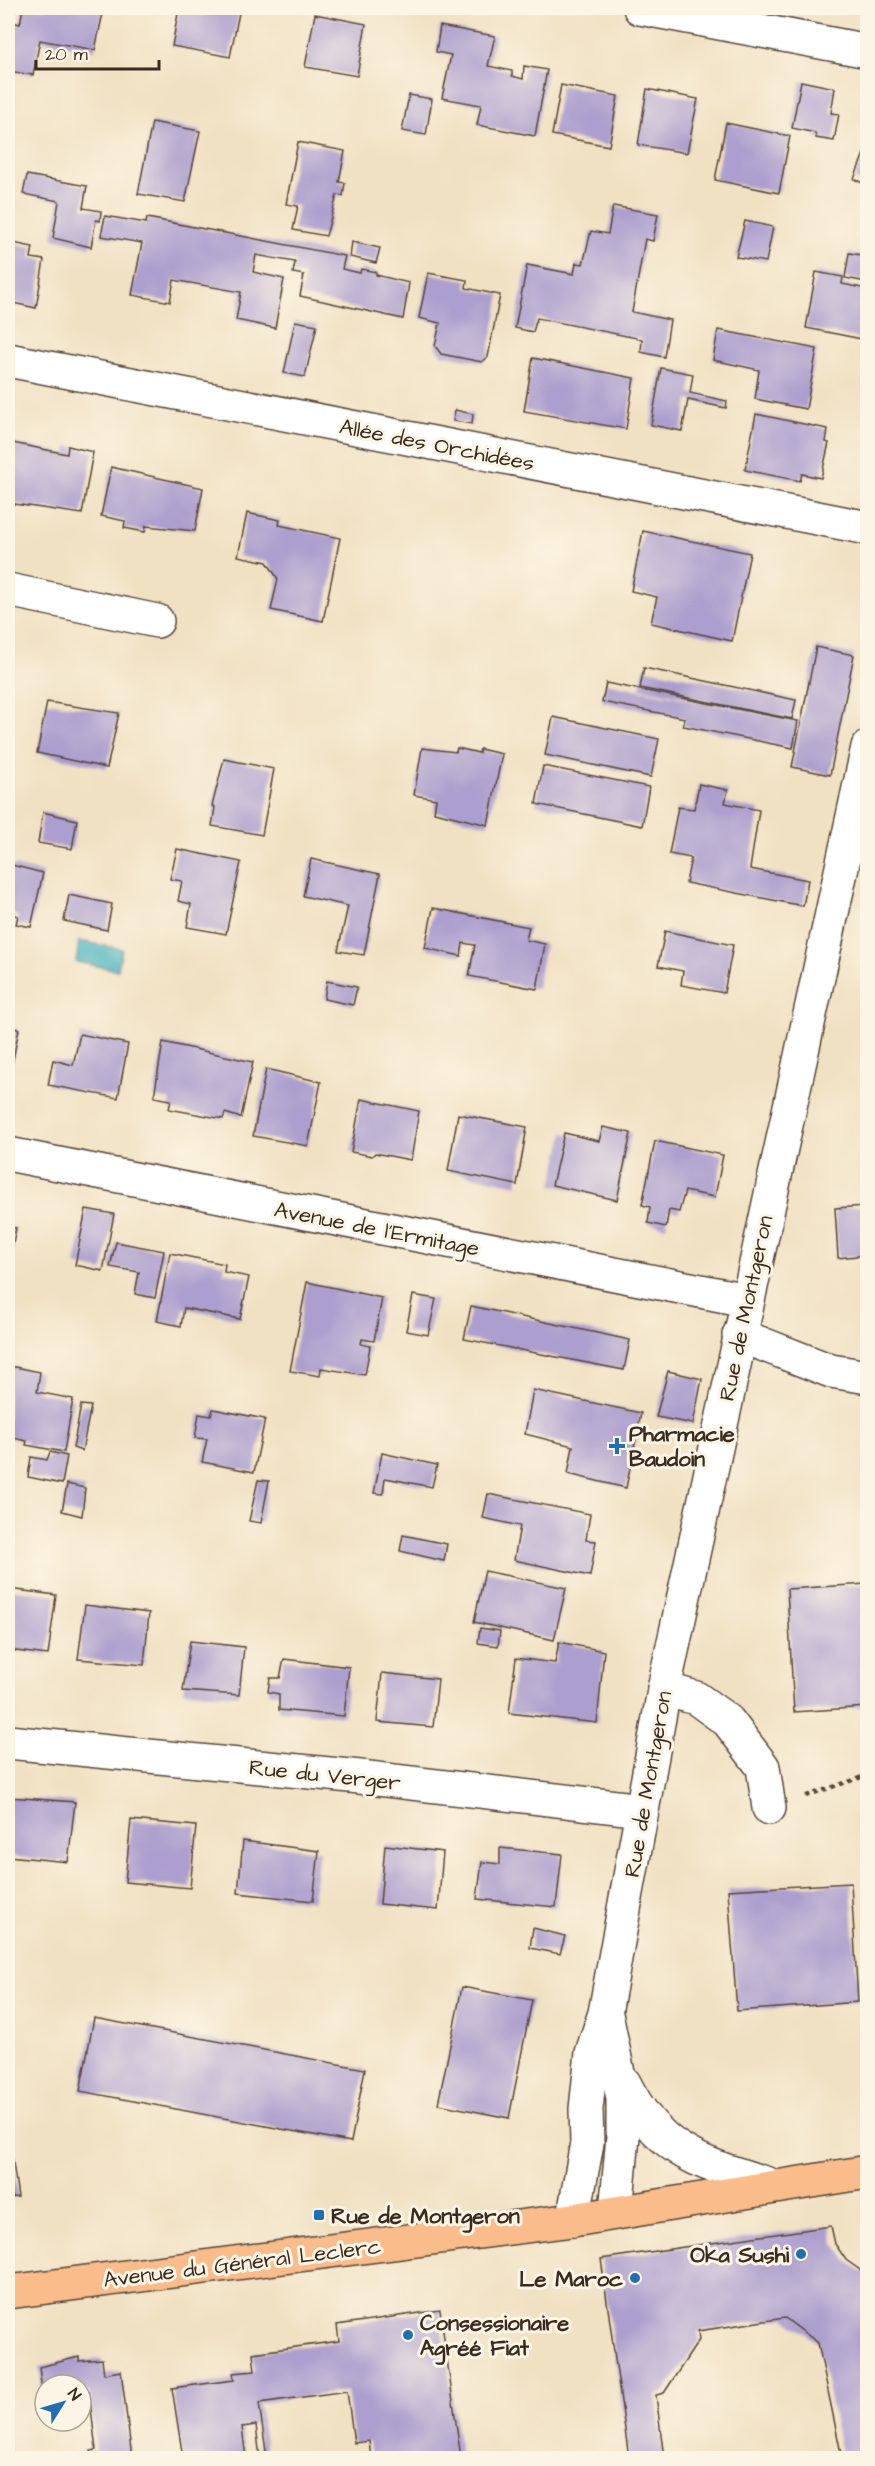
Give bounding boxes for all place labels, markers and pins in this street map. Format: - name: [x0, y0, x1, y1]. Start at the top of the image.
- place label: Pharmacie Baudoin: [629, 1419, 735, 1475]
- marker: Pharmacie Baudoin: [610, 1439, 624, 1453]
- place label: Rue de Montgeron: [331, 2201, 520, 2233]
- marker: Rue de Montgeron: [312, 2208, 326, 2222]
- place label: Oka Sushi: [690, 2240, 790, 2271]
- marker: Oka Sushi: [794, 2247, 808, 2261]
- place label: Le Maroc: [519, 2264, 623, 2295]
- marker: Le Maroc: [628, 2271, 642, 2285]
- place label: Consessionaire Agréé Fiat: [420, 2308, 569, 2365]
- marker: Consessionaire Agréé Fiat: [401, 2328, 415, 2342]

